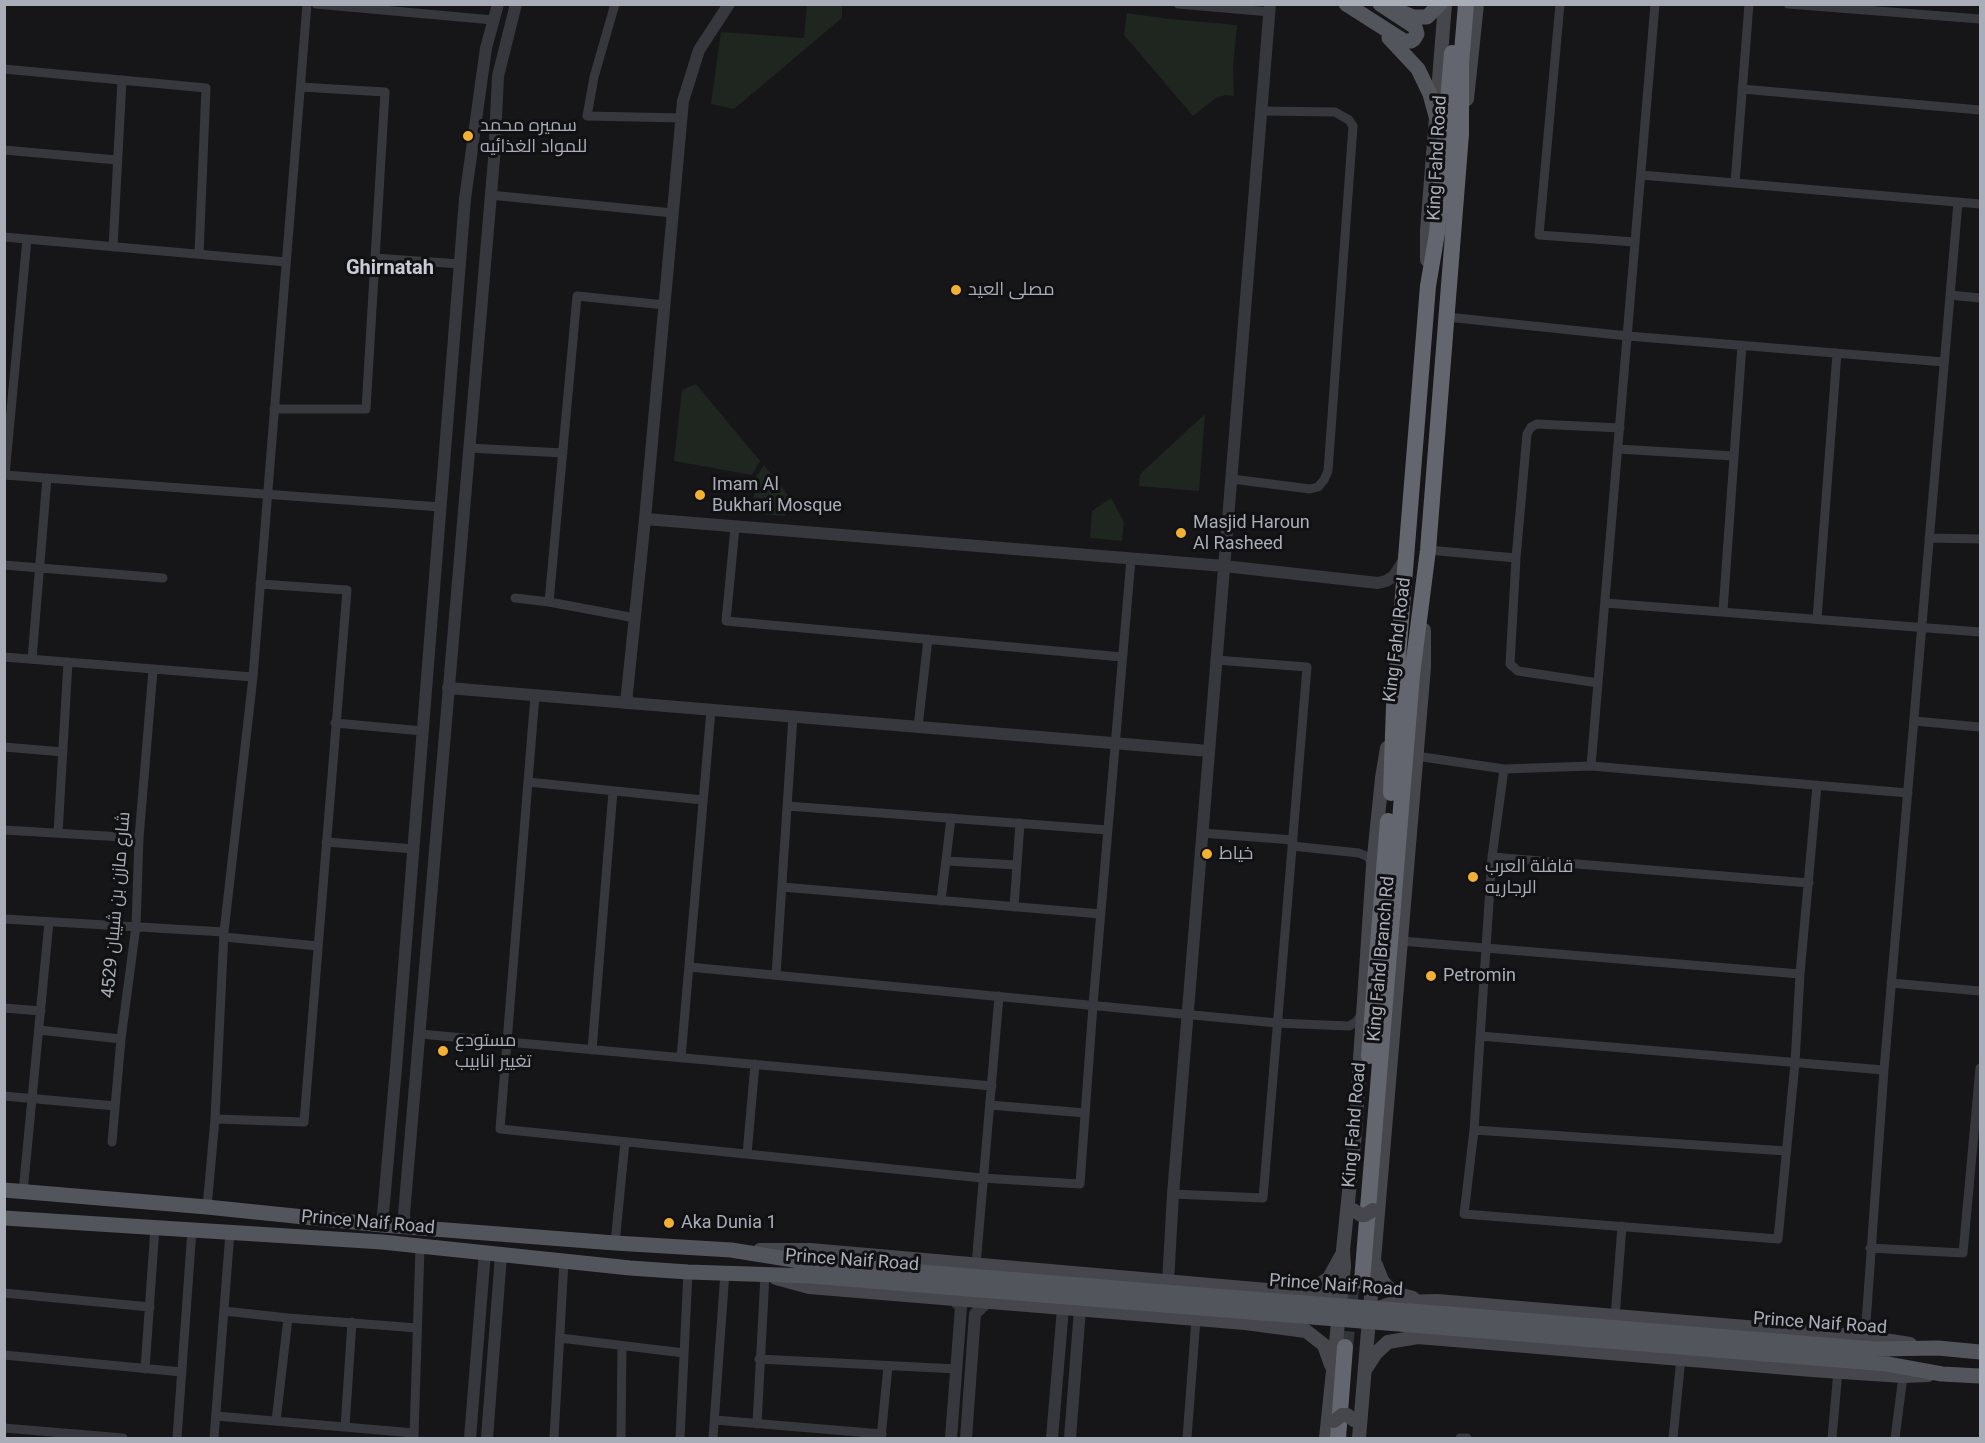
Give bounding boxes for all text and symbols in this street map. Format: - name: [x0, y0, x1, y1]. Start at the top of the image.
- street label: King Fahd Road: [1424, 95, 1452, 221]
- place label: سميره محمد للمواد الغذائيه: [480, 115, 587, 158]
- marker: سميره محمد للمواد الغذائيه: [461, 129, 475, 143]
- district label: Ghirnatah: [346, 257, 434, 281]
- place label: مصلى العيد: [968, 279, 1054, 301]
- marker: مصلى العيد: [949, 283, 963, 297]
- place label: Imam Al Bukhari Mosque: [712, 474, 842, 516]
- marker: Imam Al Bukhari Mosque: [693, 488, 707, 502]
- place label: Masjid Haroun Al Rasheed: [1193, 512, 1310, 554]
- marker: Masjid Haroun Al Rasheed: [1174, 526, 1188, 540]
- street label: King Fahd Road: [1380, 576, 1416, 704]
- street label: شارع مازن بن شيبان 4529: [98, 811, 136, 999]
- place label: خياط: [1219, 843, 1253, 865]
- marker: خياط: [1200, 847, 1214, 861]
- place label: قافلة العرب الرجاريه: [1485, 856, 1573, 898]
- marker: قافلة العرب الرجاريه: [1466, 870, 1480, 884]
- street label: King Fahd Branch Rd: [1364, 875, 1400, 1043]
- place label: Petromin: [1443, 965, 1516, 987]
- marker: Petromin: [1424, 969, 1438, 983]
- place label: مستودع تغيير انابيب: [455, 1030, 531, 1072]
- marker: مستودع تغيير انابيب: [436, 1044, 450, 1058]
- street label: King Fahd Road: [1339, 1062, 1371, 1188]
- street label: Prince Naif Road: [300, 1206, 436, 1240]
- place label: Aka Dunia 1: [681, 1212, 777, 1234]
- marker: Aka Dunia 1: [662, 1216, 676, 1230]
- street label: Prince Naif Road: [784, 1246, 920, 1276]
- street label: Prince Naif Road: [1268, 1271, 1404, 1301]
- street label: Prince Naif Road: [1752, 1309, 1888, 1339]

